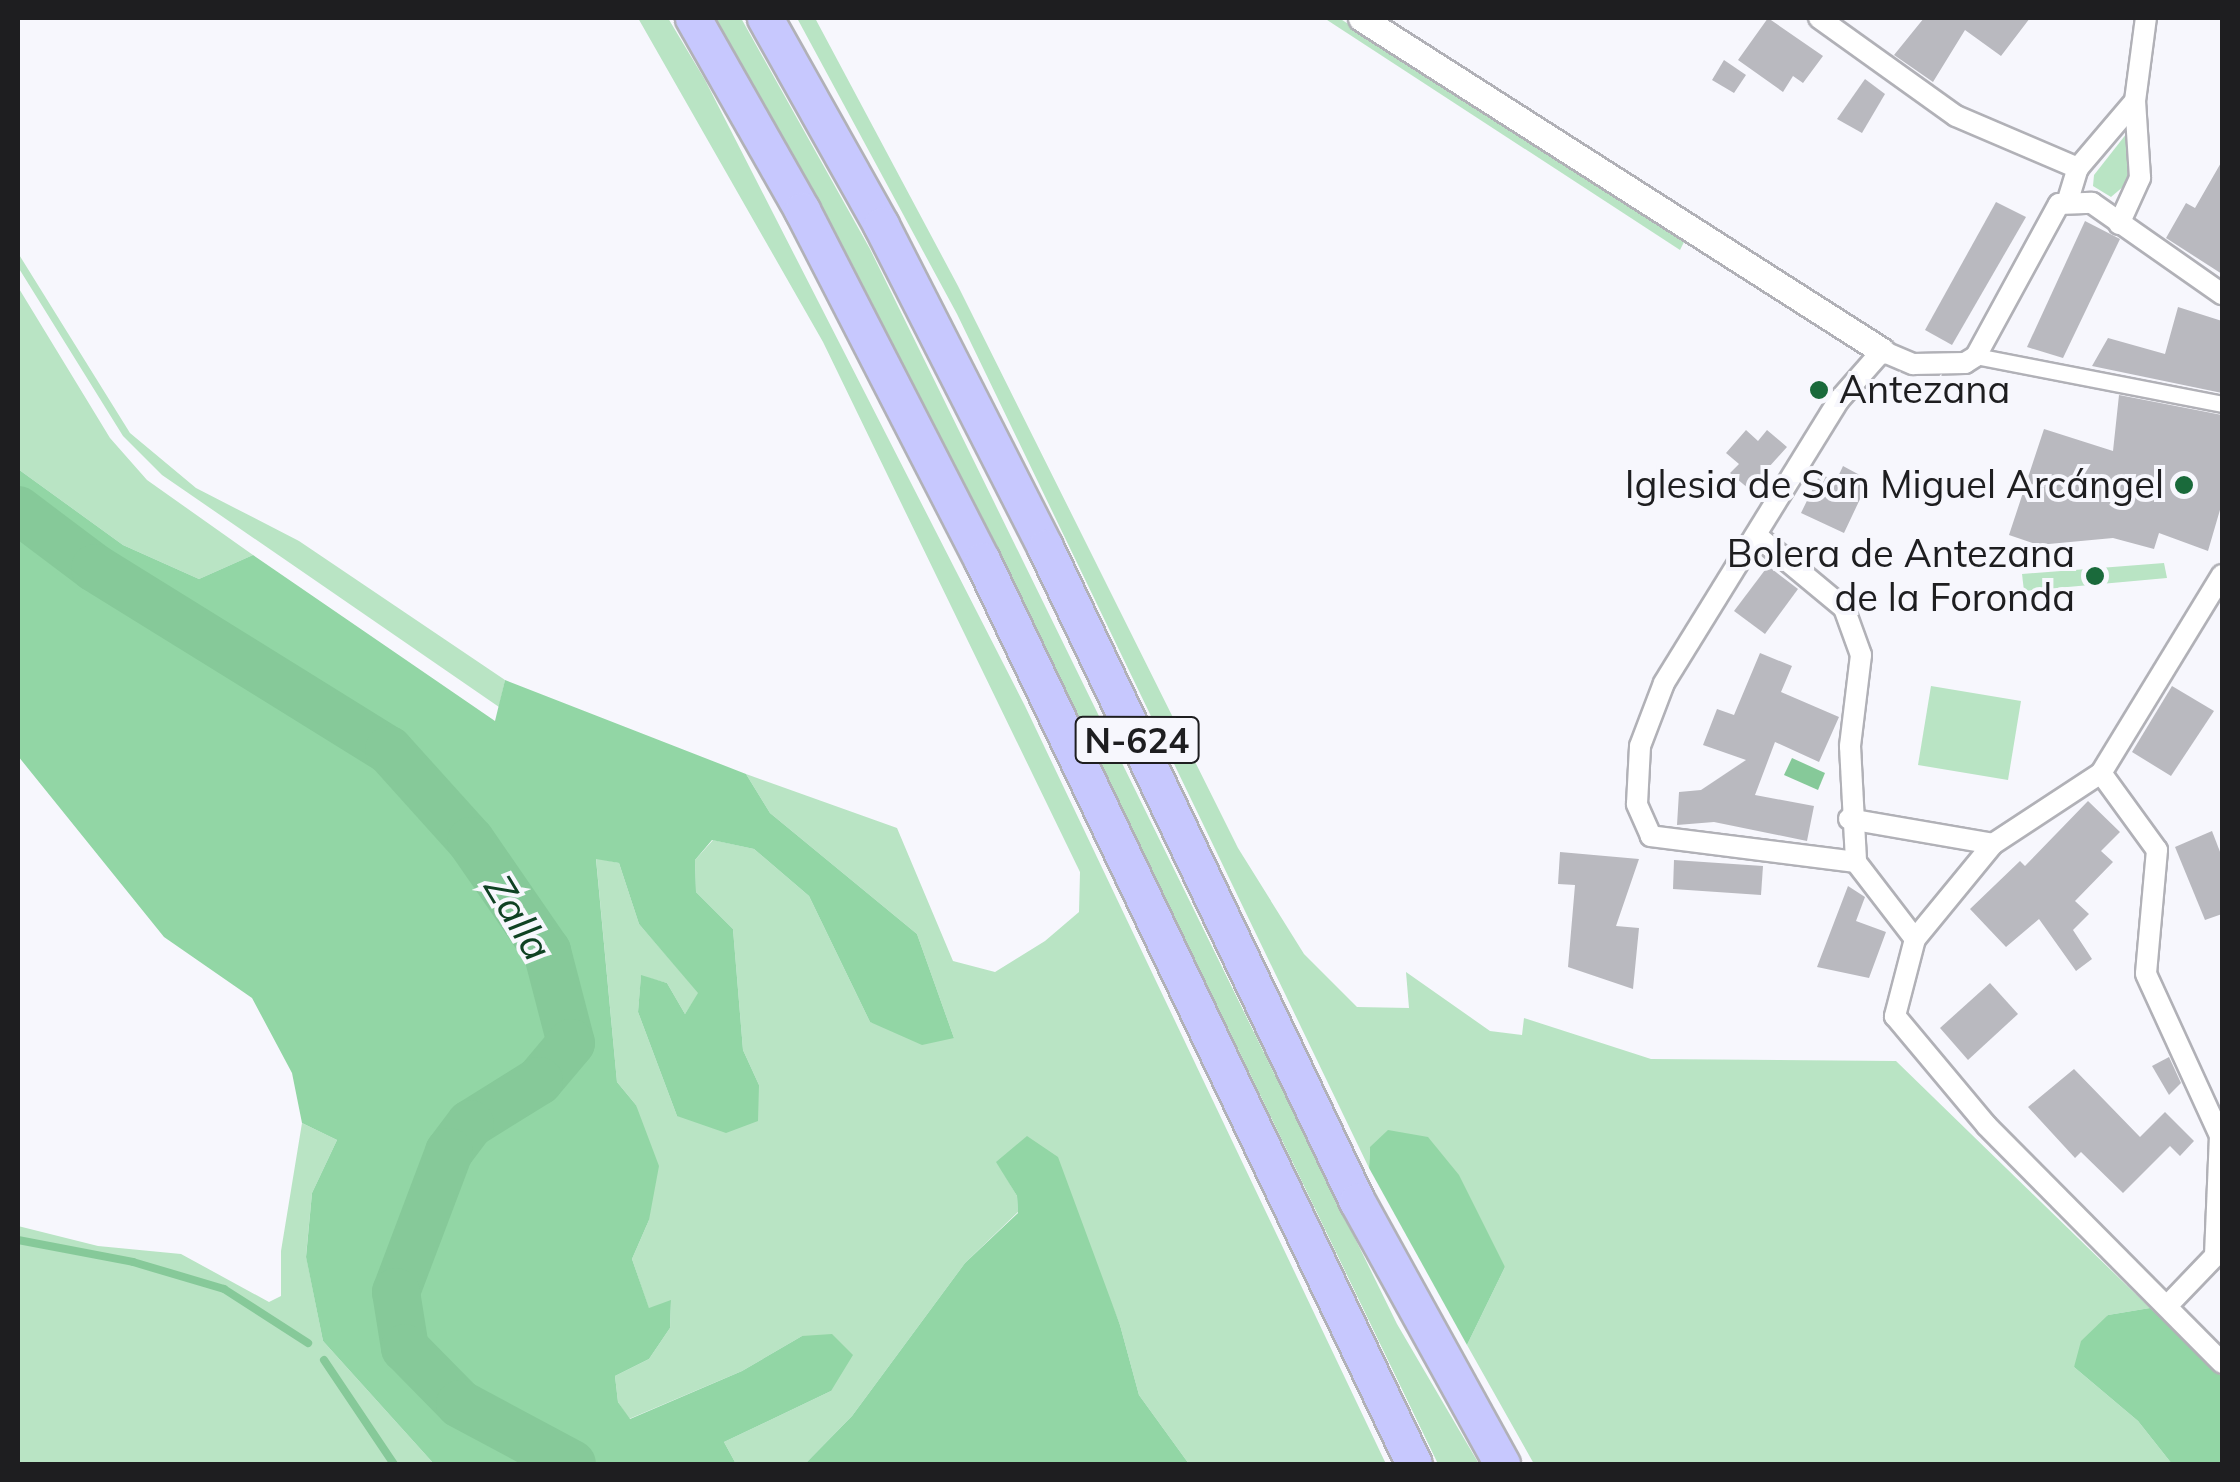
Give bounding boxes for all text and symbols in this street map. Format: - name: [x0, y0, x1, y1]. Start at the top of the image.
- place label: Antezana: [1839, 367, 2010, 413]
- marker: Antezana: [1808, 379, 1830, 401]
- place label: Iglesia de San Miguel Arcángel: [1625, 462, 2164, 508]
- marker: Iglesia de San Miguel Arcángel: [2173, 474, 2195, 496]
- place label: Bolera de Antezana de la Foronda: [1727, 531, 2075, 620]
- marker: Bolera de Antezana de la Foronda: [2084, 565, 2106, 587]
- road number: N-624: [1074, 710, 1200, 770]
- water label: Zalla: [475, 866, 563, 968]

